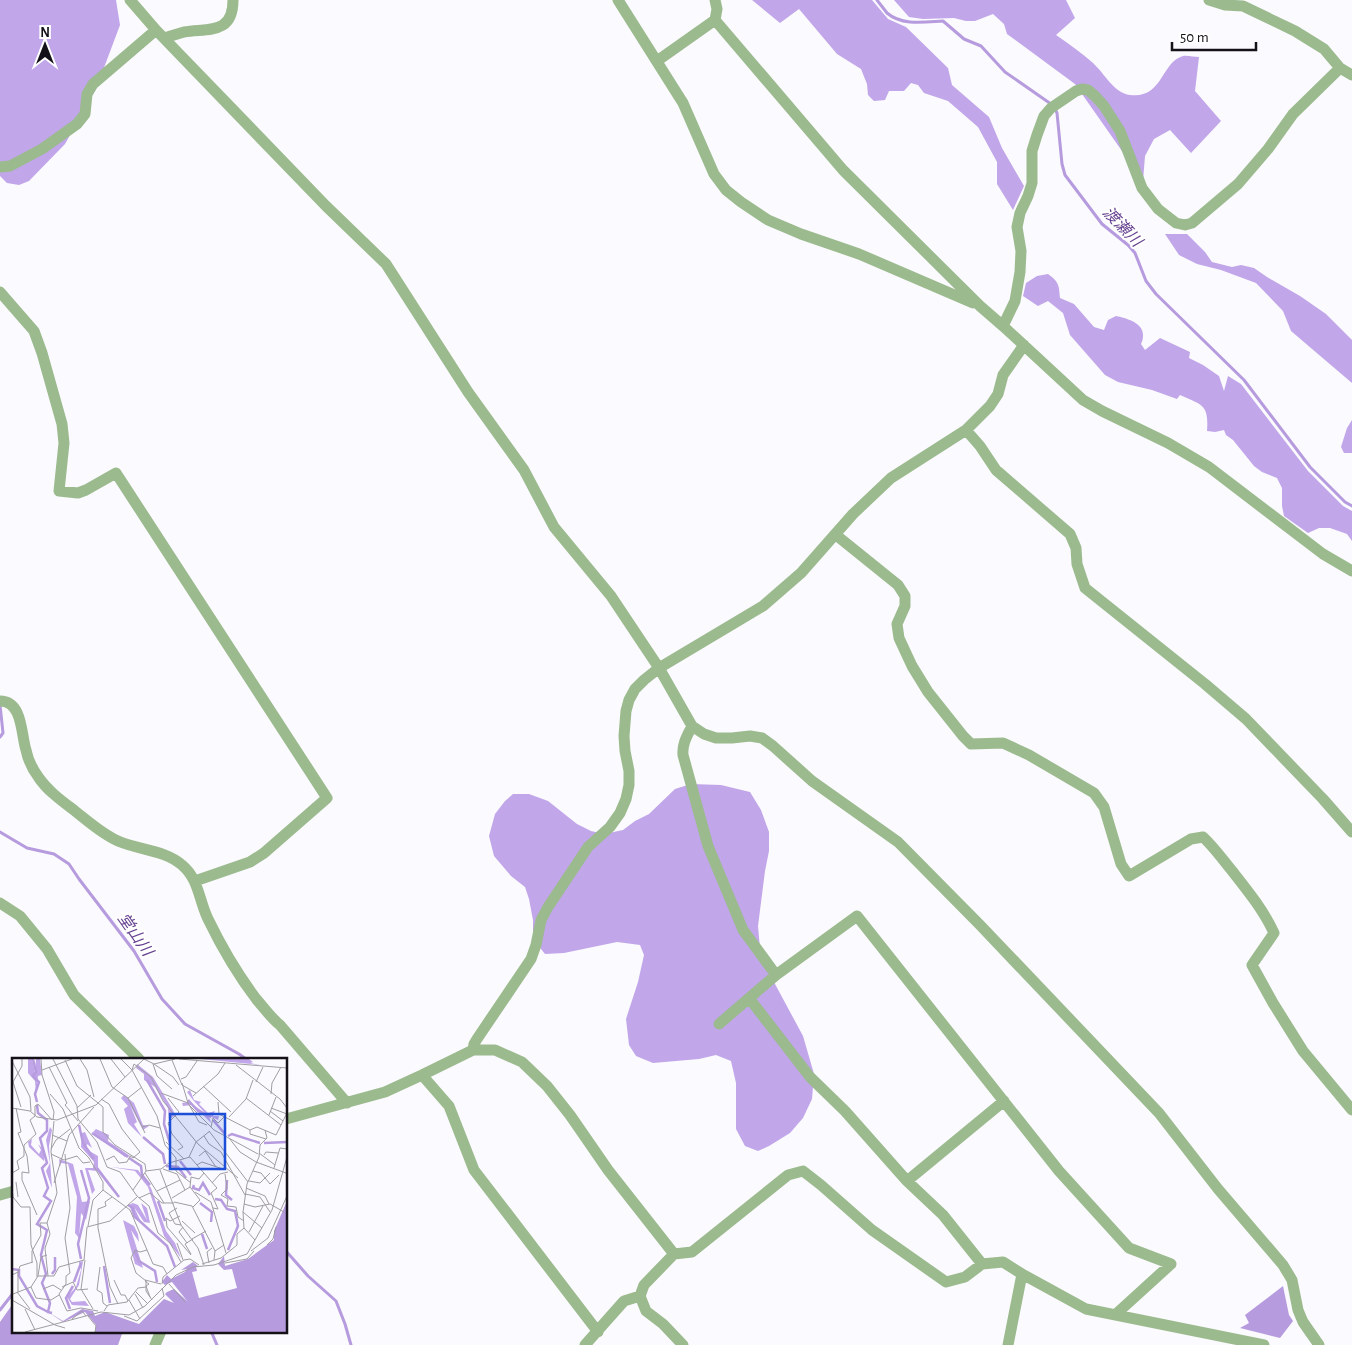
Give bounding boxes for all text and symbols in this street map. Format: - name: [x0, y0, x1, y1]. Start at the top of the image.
- north arrow: [20, 20, 70, 70]
- scale bar: [1172, 20, 1256, 52]
- text: N: [40, 26, 50, 40]
- text: 50 m: [1180, 30, 1209, 45]
- water label: 渡瀬川: [1100, 203, 1147, 251]
- water label: 堂山川: [115, 910, 157, 960]
- inset map: [12, 1058, 288, 1332]

